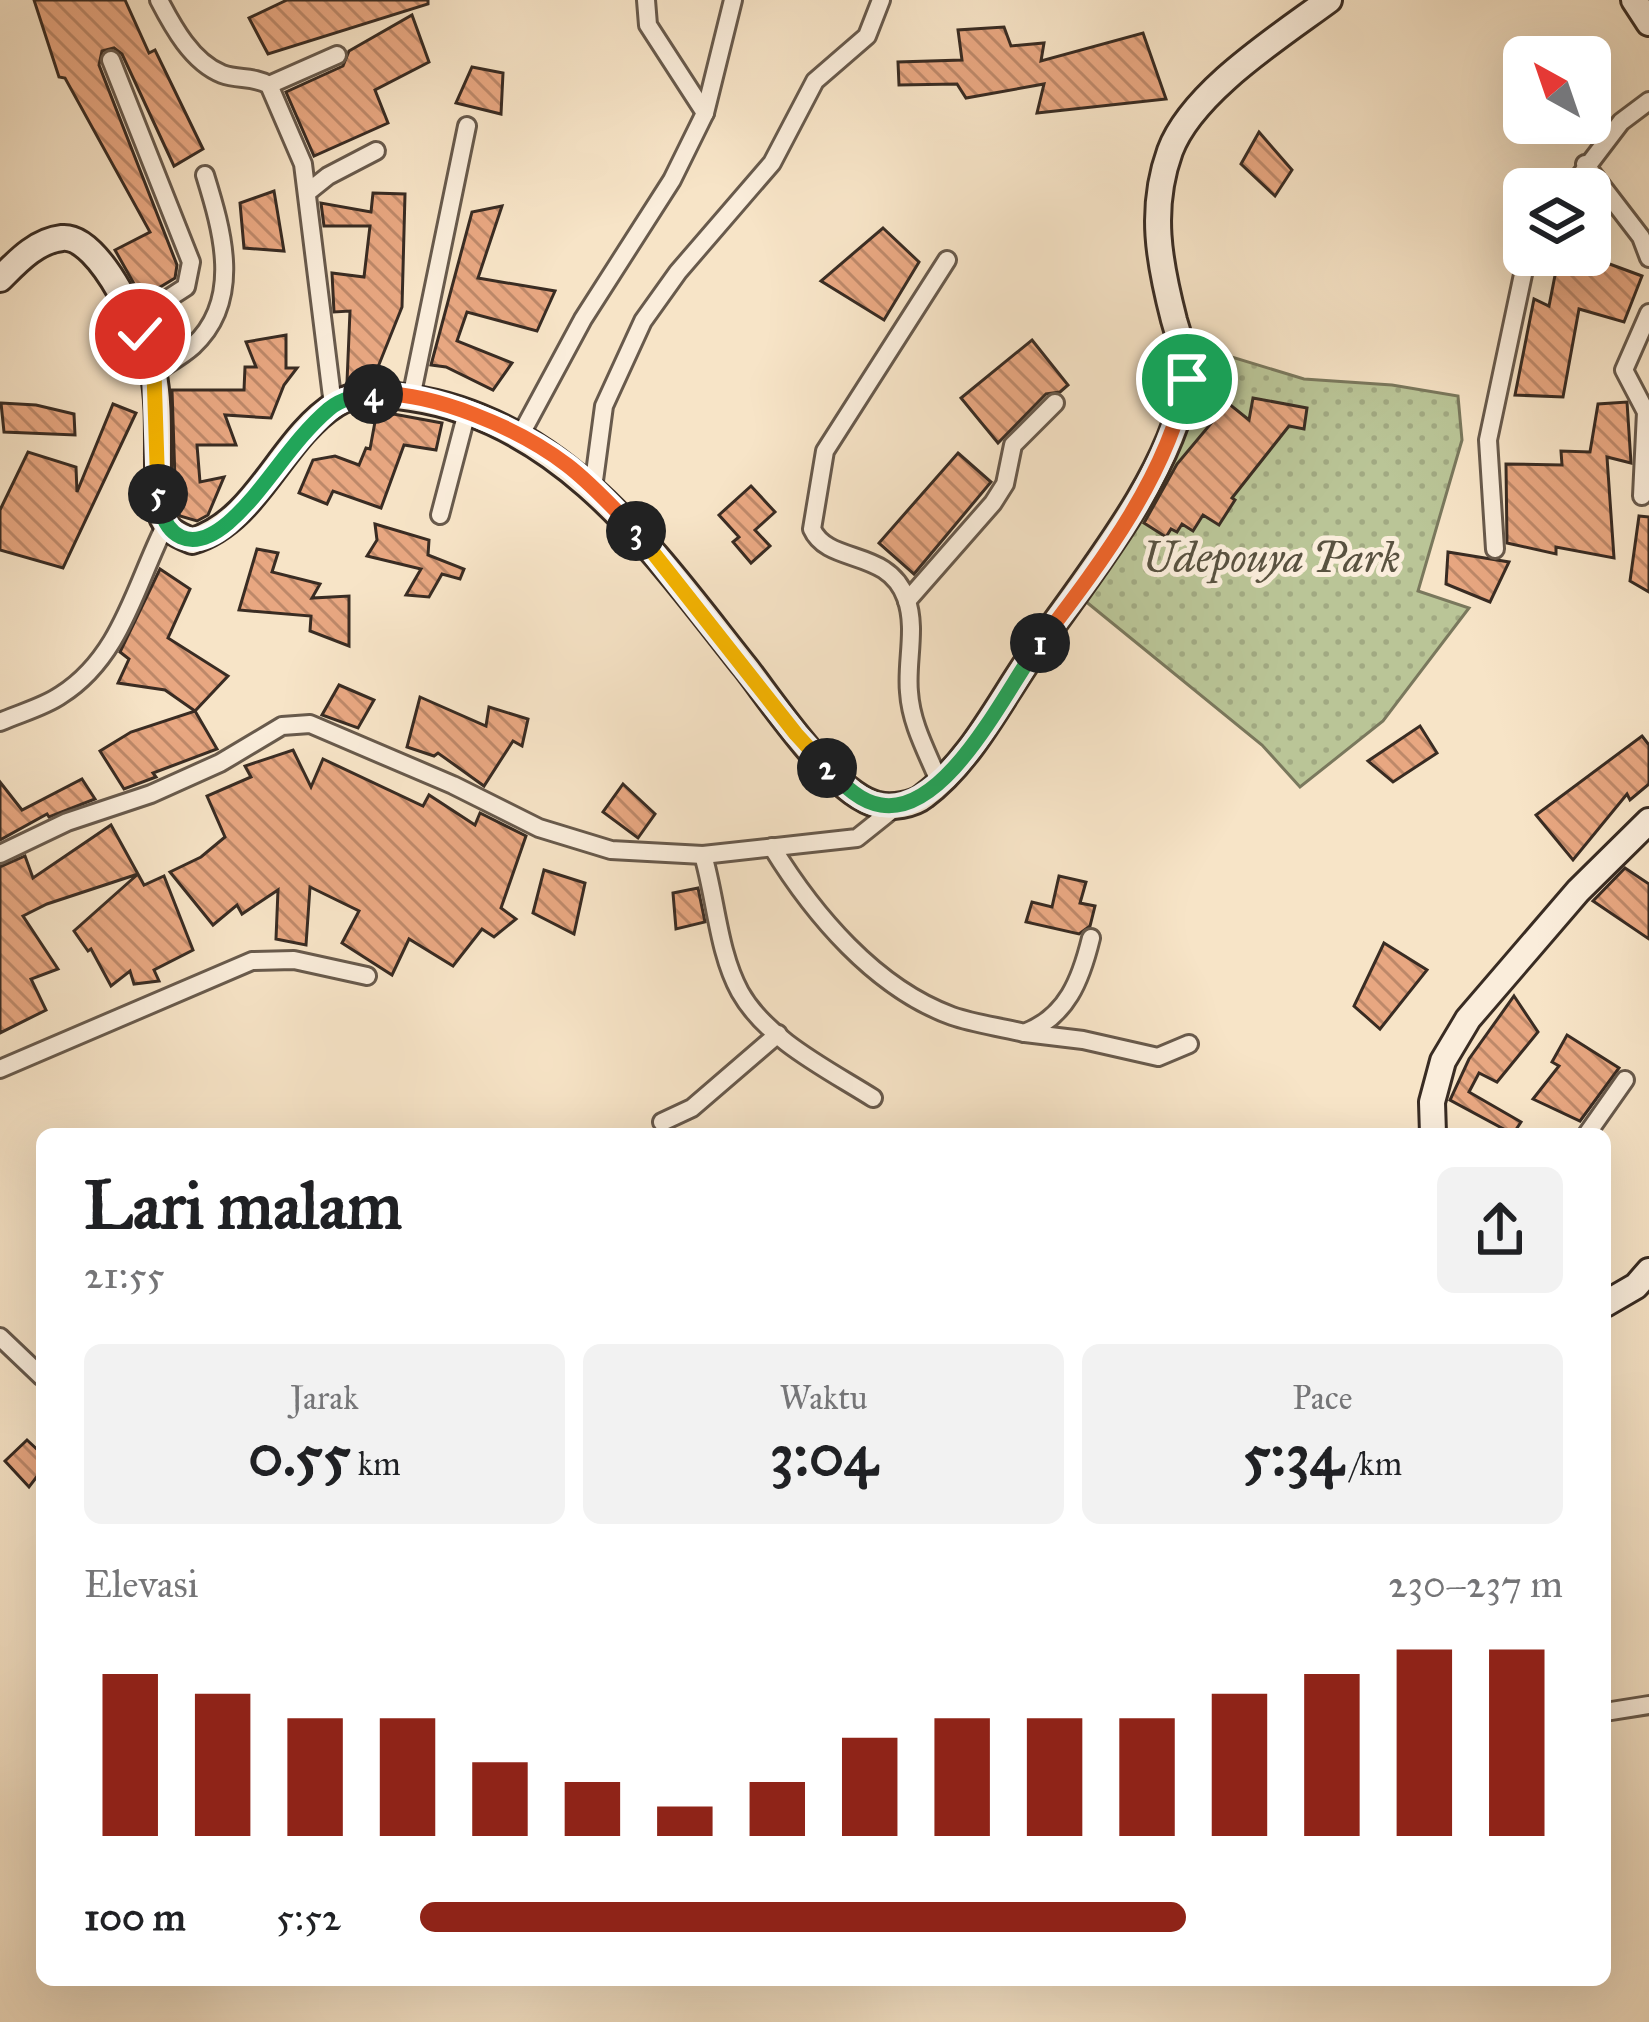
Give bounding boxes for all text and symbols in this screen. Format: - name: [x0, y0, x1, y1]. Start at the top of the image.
- north arrow: [1503, 36, 1611, 144]
- map controls: [1503, 36, 1611, 276]
- button: layers: [1503, 168, 1611, 276]
- pin: [89, 283, 191, 385]
- icon: check: [107, 301, 173, 367]
- pin: [1136, 328, 1238, 430]
- icon: arrive: [1154, 346, 1220, 412]
- pin: 4: [343, 364, 403, 424]
- text: 4: [364, 374, 382, 414]
- pin: 5: [128, 464, 188, 524]
- text: 5: [150, 474, 166, 514]
- pin: 3: [606, 501, 666, 561]
- text: 3: [629, 511, 643, 551]
- park label: Udepouya Park: [1142, 532, 1400, 584]
- pin: 1: [1010, 613, 1070, 673]
- text: 1: [1033, 623, 1047, 663]
- pin: 2: [797, 738, 857, 798]
- text: 2: [819, 748, 835, 788]
- text: Lari malam: [84, 1165, 402, 1246]
- button: share: [1437, 1167, 1563, 1293]
- text: 21:55: [84, 1251, 165, 1299]
- text: Jarak: [290, 1378, 359, 1418]
- text: Waktu: [779, 1378, 868, 1418]
- text: Pace: [1293, 1378, 1352, 1418]
- text: 0.55: [248, 1418, 351, 1491]
- text: 3:04: [770, 1418, 877, 1491]
- text: 5:34: [1243, 1418, 1343, 1491]
- text: km: [351, 1444, 401, 1484]
- text: /km: [1343, 1444, 1402, 1484]
- text: Elevasi: [84, 1560, 198, 1608]
- text: 230–237 m: [1388, 1560, 1563, 1608]
- text: 100 m: [84, 1893, 186, 1941]
- text: 5:52: [276, 1893, 341, 1941]

